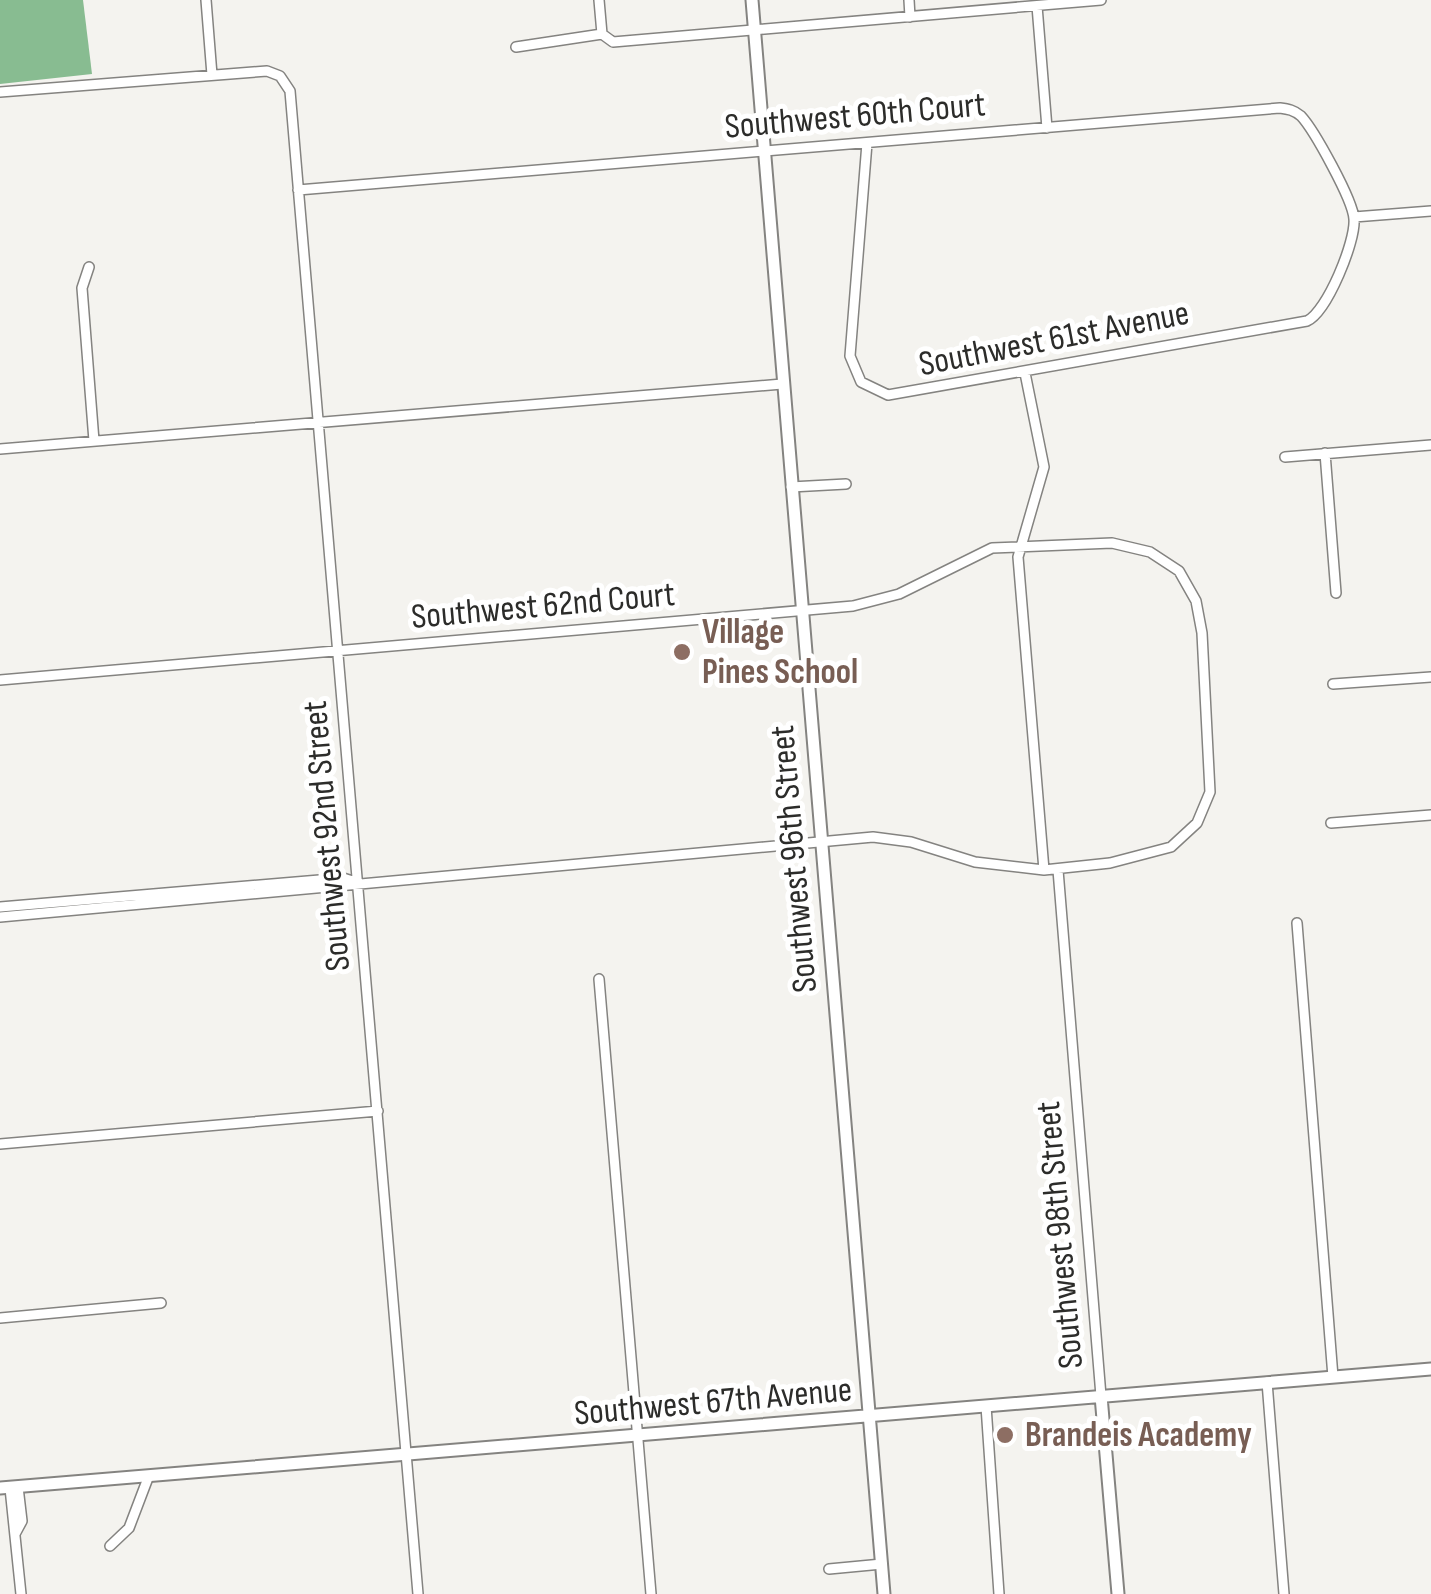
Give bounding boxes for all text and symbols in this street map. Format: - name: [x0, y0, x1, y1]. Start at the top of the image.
- street label: Southwest 60th Court: [723, 83, 987, 149]
- street label: Southwest 61st Avenue: [915, 292, 1193, 386]
- street label: Southwest 62nd Court: [409, 573, 677, 639]
- place label: Village Pines School: [702, 611, 858, 694]
- marker: Village Pines School: [671, 641, 693, 663]
- street label: Southwest 92nd Street: [294, 699, 360, 973]
- street label: Southwest 96th Street: [761, 724, 827, 994]
- street label: Southwest 98th Street: [1027, 1100, 1093, 1370]
- street label: Southwest 67th Avenue: [572, 1368, 854, 1436]
- place label: Brandeis Academy: [1025, 1414, 1252, 1457]
- marker: Brandeis Academy: [994, 1424, 1016, 1446]

